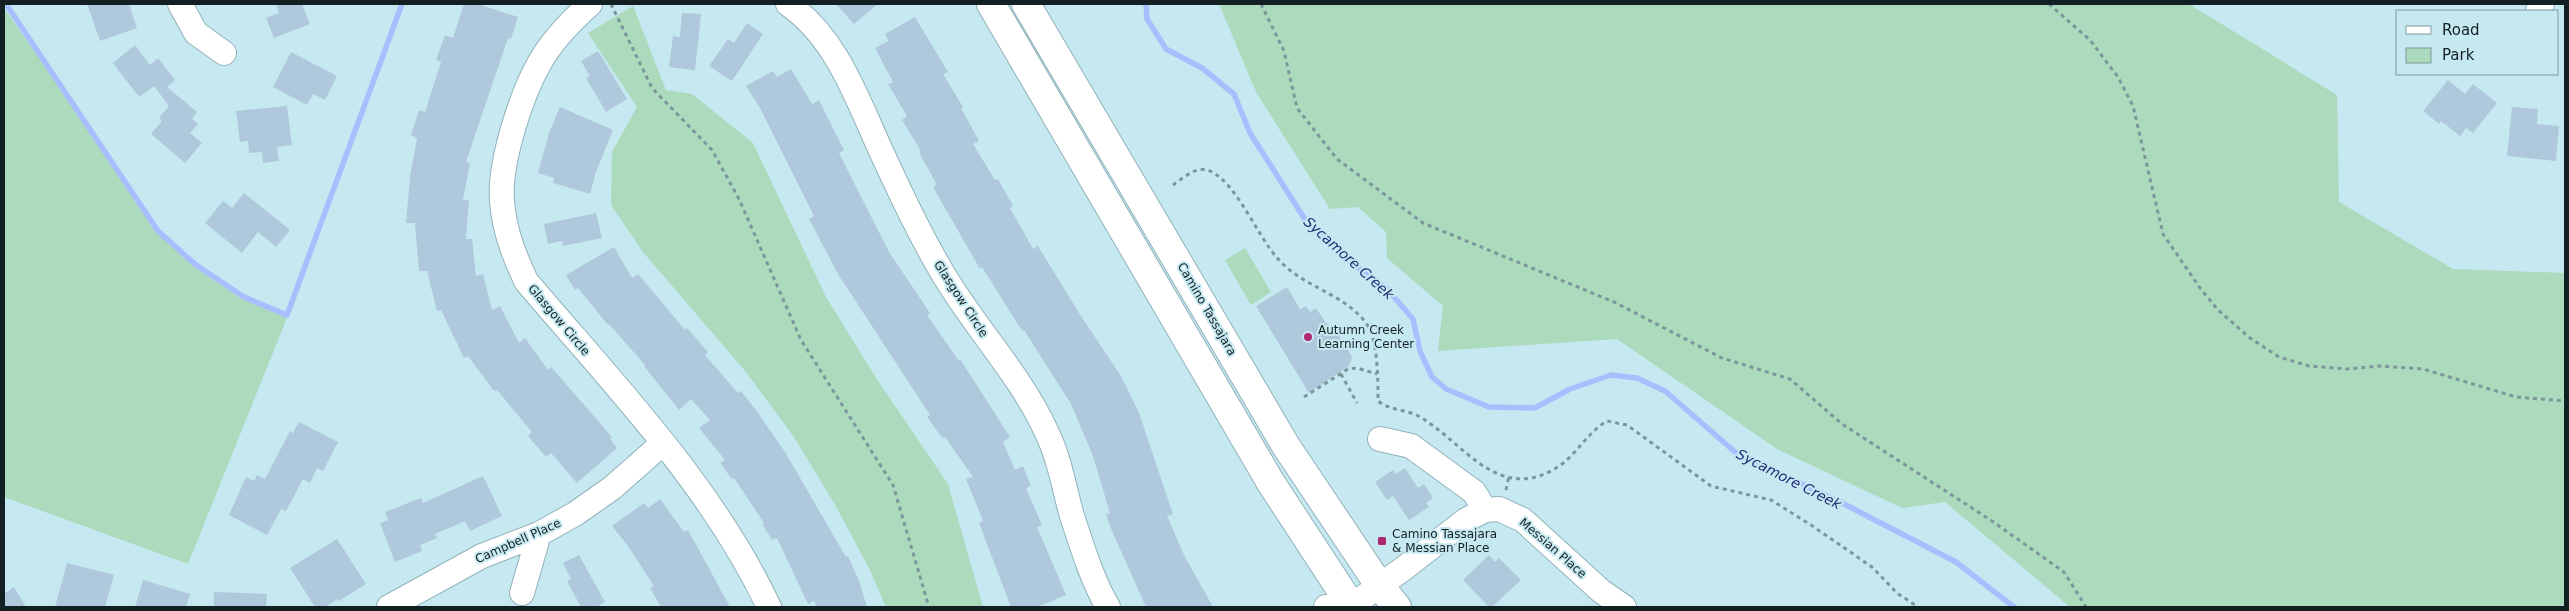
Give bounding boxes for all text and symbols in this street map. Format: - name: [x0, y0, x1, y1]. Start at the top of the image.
- legend: [2396, 10, 2559, 75]
- text: Road: [2442, 21, 2480, 39]
- text: Park: [2442, 46, 2475, 64]
- water label: Sycamore Creek: [1301, 213, 1398, 303]
- street label: Glasgow Circle: [931, 258, 991, 340]
- street label: Camino Tassajara: [1175, 260, 1239, 358]
- street label: Glasgow Circle: [525, 282, 593, 358]
- place label: Autumn Creek Learning Center: [1318, 323, 1414, 351]
- marker: Autumn Creek Learning Center: [1302, 331, 1314, 343]
- water label: Sycamore Creek: [1734, 446, 1845, 513]
- street label: Messian Place: [1517, 515, 1589, 581]
- street label: Campbell Place: [473, 516, 563, 566]
- place label: Camino Tassajara & Messian Place: [1392, 527, 1497, 555]
- marker: Camino Tassajara & Messian Place: [1376, 535, 1388, 547]

